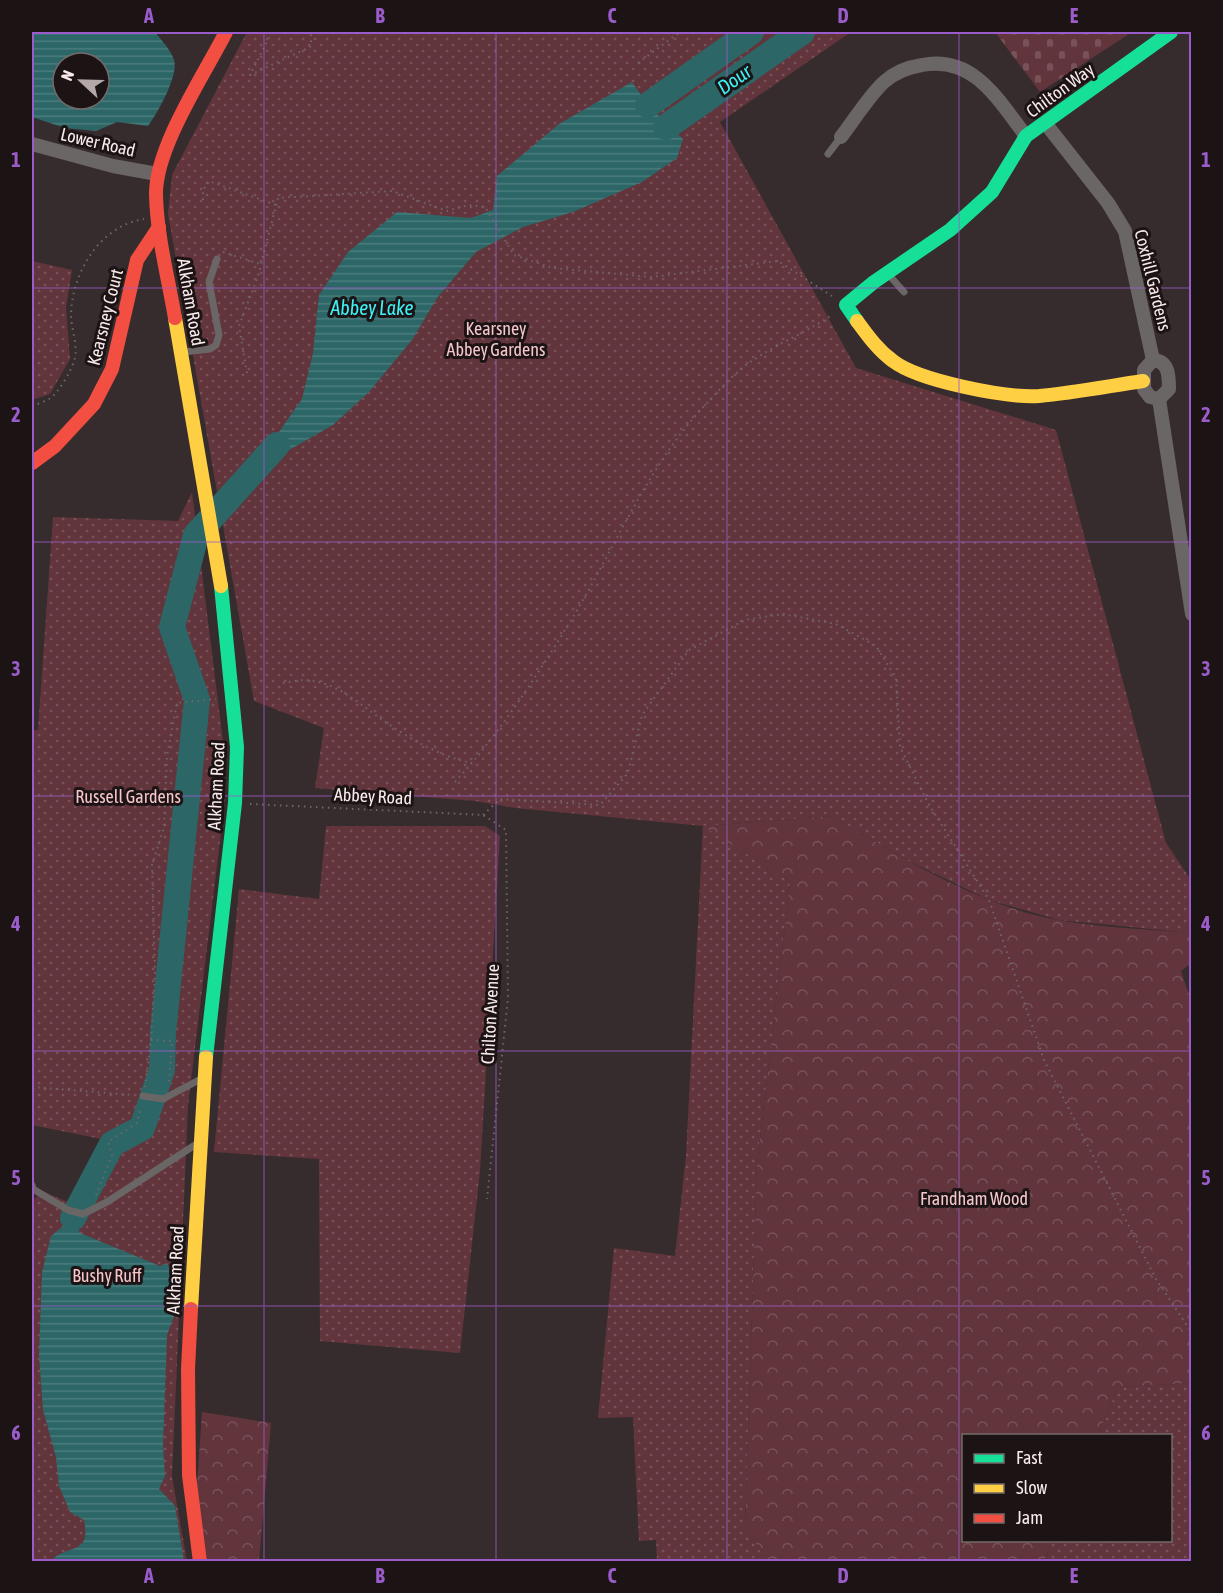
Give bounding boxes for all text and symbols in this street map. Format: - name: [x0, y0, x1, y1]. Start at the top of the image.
- text: A: [143, 4, 154, 27]
- text: B: [375, 4, 385, 27]
- text: C: [608, 4, 617, 27]
- text: D: [837, 4, 849, 27]
- text: E: [1070, 4, 1079, 27]
- north arrow: [51, 51, 111, 111]
- street label: Chilton Way: [1022, 58, 1098, 122]
- water label: Dour: [713, 59, 756, 99]
- text: N: [57, 68, 77, 83]
- street label: Lower Road: [59, 123, 137, 161]
- text: 1: [11, 148, 21, 171]
- text: 1: [1201, 148, 1211, 171]
- street label: Coxhill Gardens: [1130, 227, 1176, 333]
- street label: Alkham Road: [173, 257, 209, 347]
- street label: Kearsney Court: [83, 267, 127, 367]
- water label: Abbey Lake: [329, 296, 414, 319]
- park label: Kearsney Abbey Gardens: [447, 318, 545, 360]
- text: 2: [11, 403, 21, 426]
- text: 2: [1201, 403, 1211, 426]
- text: 3: [11, 657, 21, 680]
- text: 3: [1201, 657, 1211, 680]
- street label: Alkham Road: [203, 741, 229, 831]
- street label: Abbey Road: [333, 783, 413, 809]
- park label: Russell Gardens: [75, 786, 181, 807]
- text: 4: [10, 912, 21, 935]
- text: 4: [1200, 912, 1211, 935]
- street label: Chilton Avenue: [477, 963, 503, 1065]
- text: 5: [11, 1166, 21, 1189]
- text: 5: [1201, 1166, 1211, 1189]
- park label: Frandham Wood: [920, 1188, 1028, 1209]
- street label: Alkham Road: [162, 1225, 188, 1315]
- park label: Bushy Ruff: [72, 1265, 142, 1286]
- text: 6: [11, 1421, 21, 1444]
- text: 6: [1201, 1421, 1211, 1444]
- legend: [962, 1434, 1172, 1542]
- text: Fast: [1016, 1447, 1043, 1468]
- text: Slow: [1016, 1477, 1047, 1498]
- text: Jam: [1016, 1507, 1043, 1528]
- text: A: [143, 1564, 154, 1587]
- text: B: [375, 1564, 385, 1587]
- text: C: [608, 1564, 617, 1587]
- text: D: [837, 1564, 849, 1587]
- text: E: [1070, 1564, 1079, 1587]

